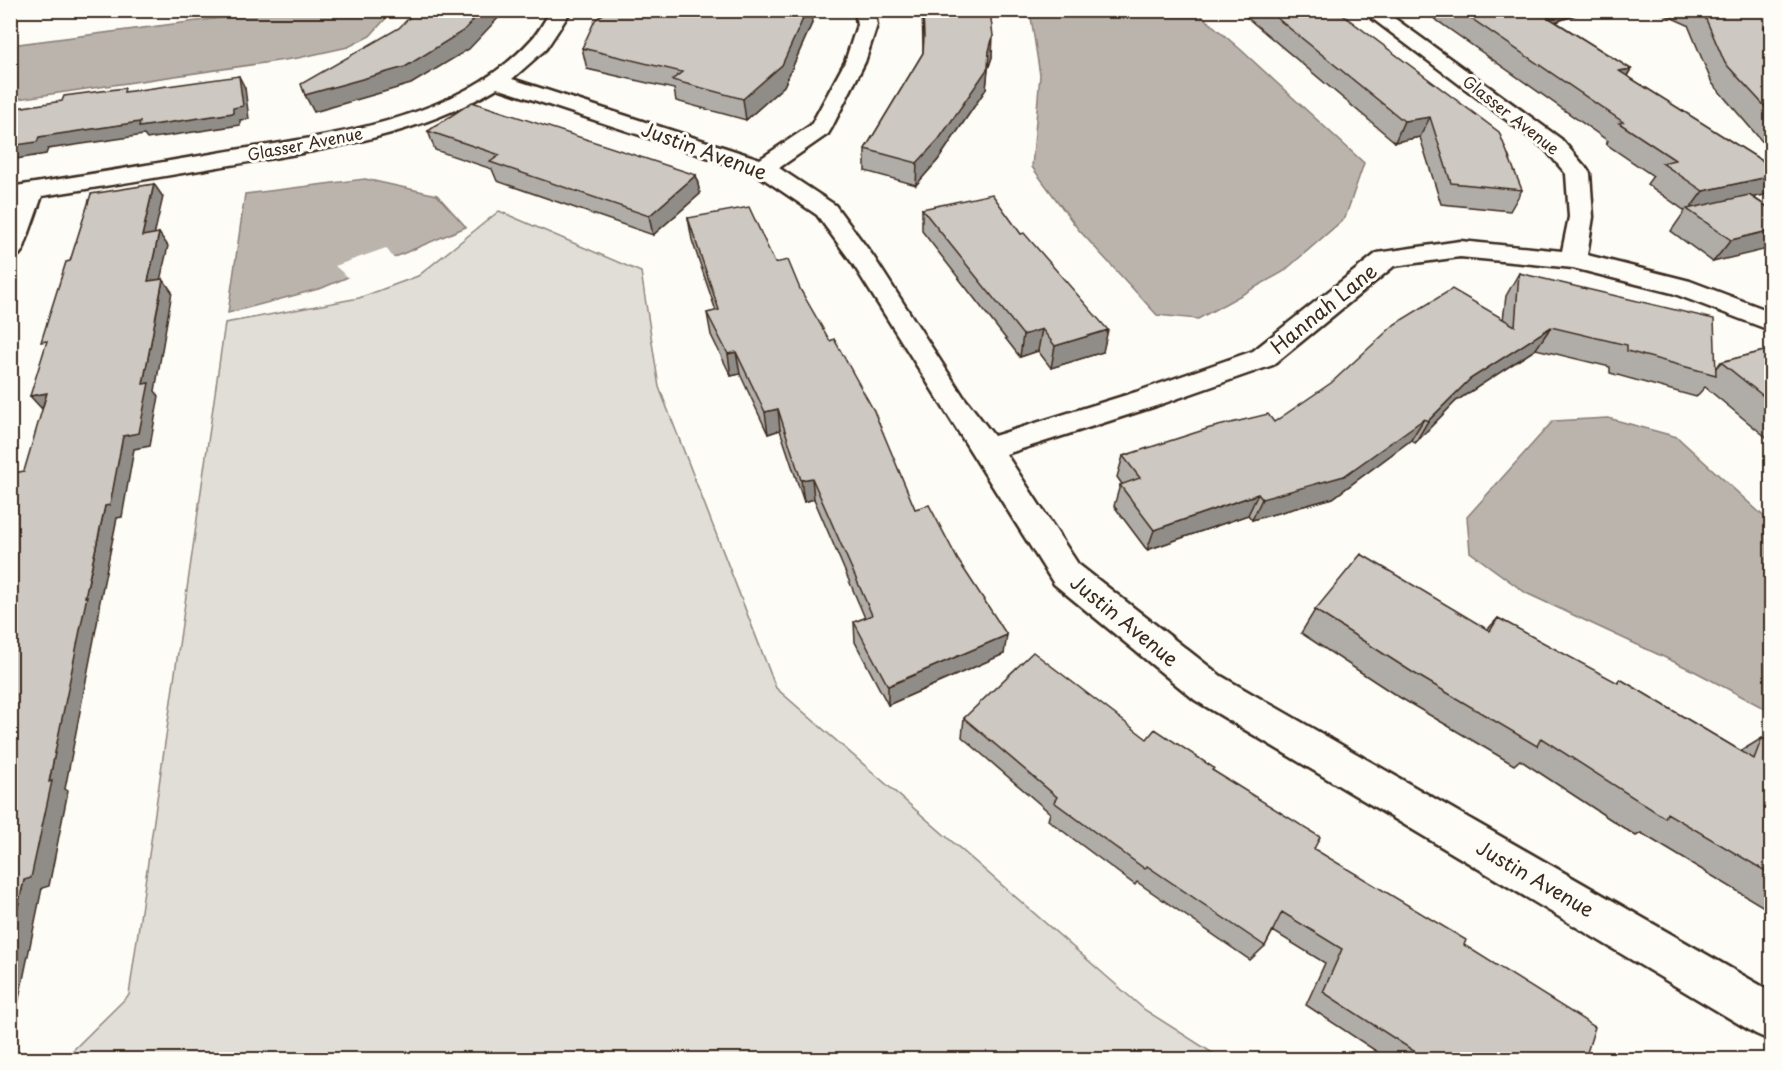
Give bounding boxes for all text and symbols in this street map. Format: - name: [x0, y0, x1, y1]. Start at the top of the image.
- street label: Glasser Avenue: [1458, 69, 1565, 160]
- street label: Justin Avenue: [637, 113, 771, 187]
- street label: Glasser Avenue: [245, 120, 365, 166]
- street label: Hannah Lane: [1264, 256, 1383, 361]
- street label: Justin Avenue: [1064, 567, 1185, 673]
- street label: Justin Avenue: [1471, 832, 1600, 924]

